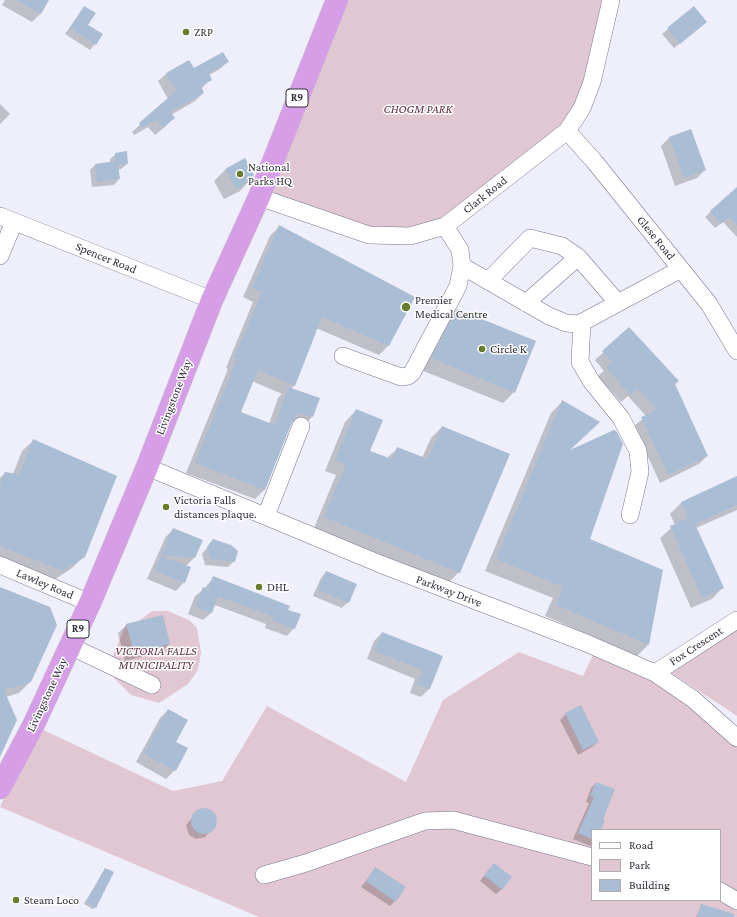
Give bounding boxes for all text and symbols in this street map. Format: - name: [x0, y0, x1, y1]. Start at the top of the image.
- place label: ZRP: [194, 25, 213, 39]
- marker: ZRP: [181, 27, 191, 37]
- road number: R9: [286, 89, 308, 107]
- park label: CHOGM PARK: [384, 102, 452, 116]
- place label: National Parks HQ: [248, 160, 292, 188]
- marker: National Parks HQ: [235, 169, 245, 179]
- street label: Clark Road: [460, 173, 510, 217]
- street label: Glese Road: [634, 213, 678, 263]
- street label: Spencer Road: [73, 239, 139, 277]
- place label: Premier Medical Centre: [415, 293, 488, 321]
- marker: Premier Medical Centre: [400, 301, 412, 313]
- place label: Circle K: [490, 342, 527, 356]
- marker: Circle K: [477, 344, 487, 354]
- street label: Livingstone Way: [153, 357, 195, 437]
- place label: Victoria Falls distances plaque.: [174, 493, 257, 521]
- marker: Victoria Falls distances plaque.: [161, 502, 171, 512]
- street label: Lawley Road: [14, 565, 76, 603]
- street label: Parkway Drive: [414, 572, 484, 610]
- place label: DHL: [267, 580, 289, 594]
- marker: DHL: [254, 582, 264, 592]
- road number: R9: [67, 620, 89, 638]
- street label: Fox Crescent: [666, 623, 726, 669]
- park label: VICTORIA FALLS MUNICIPALITY: [115, 644, 197, 672]
- street label: Livingstone Way: [24, 656, 70, 734]
- legend: [591, 829, 721, 901]
- text: Road: [629, 838, 653, 852]
- text: Park: [629, 858, 650, 872]
- text: Building: [629, 878, 670, 892]
- place label: Steam Loco: [24, 893, 79, 907]
- marker: Steam Loco: [11, 895, 21, 905]

